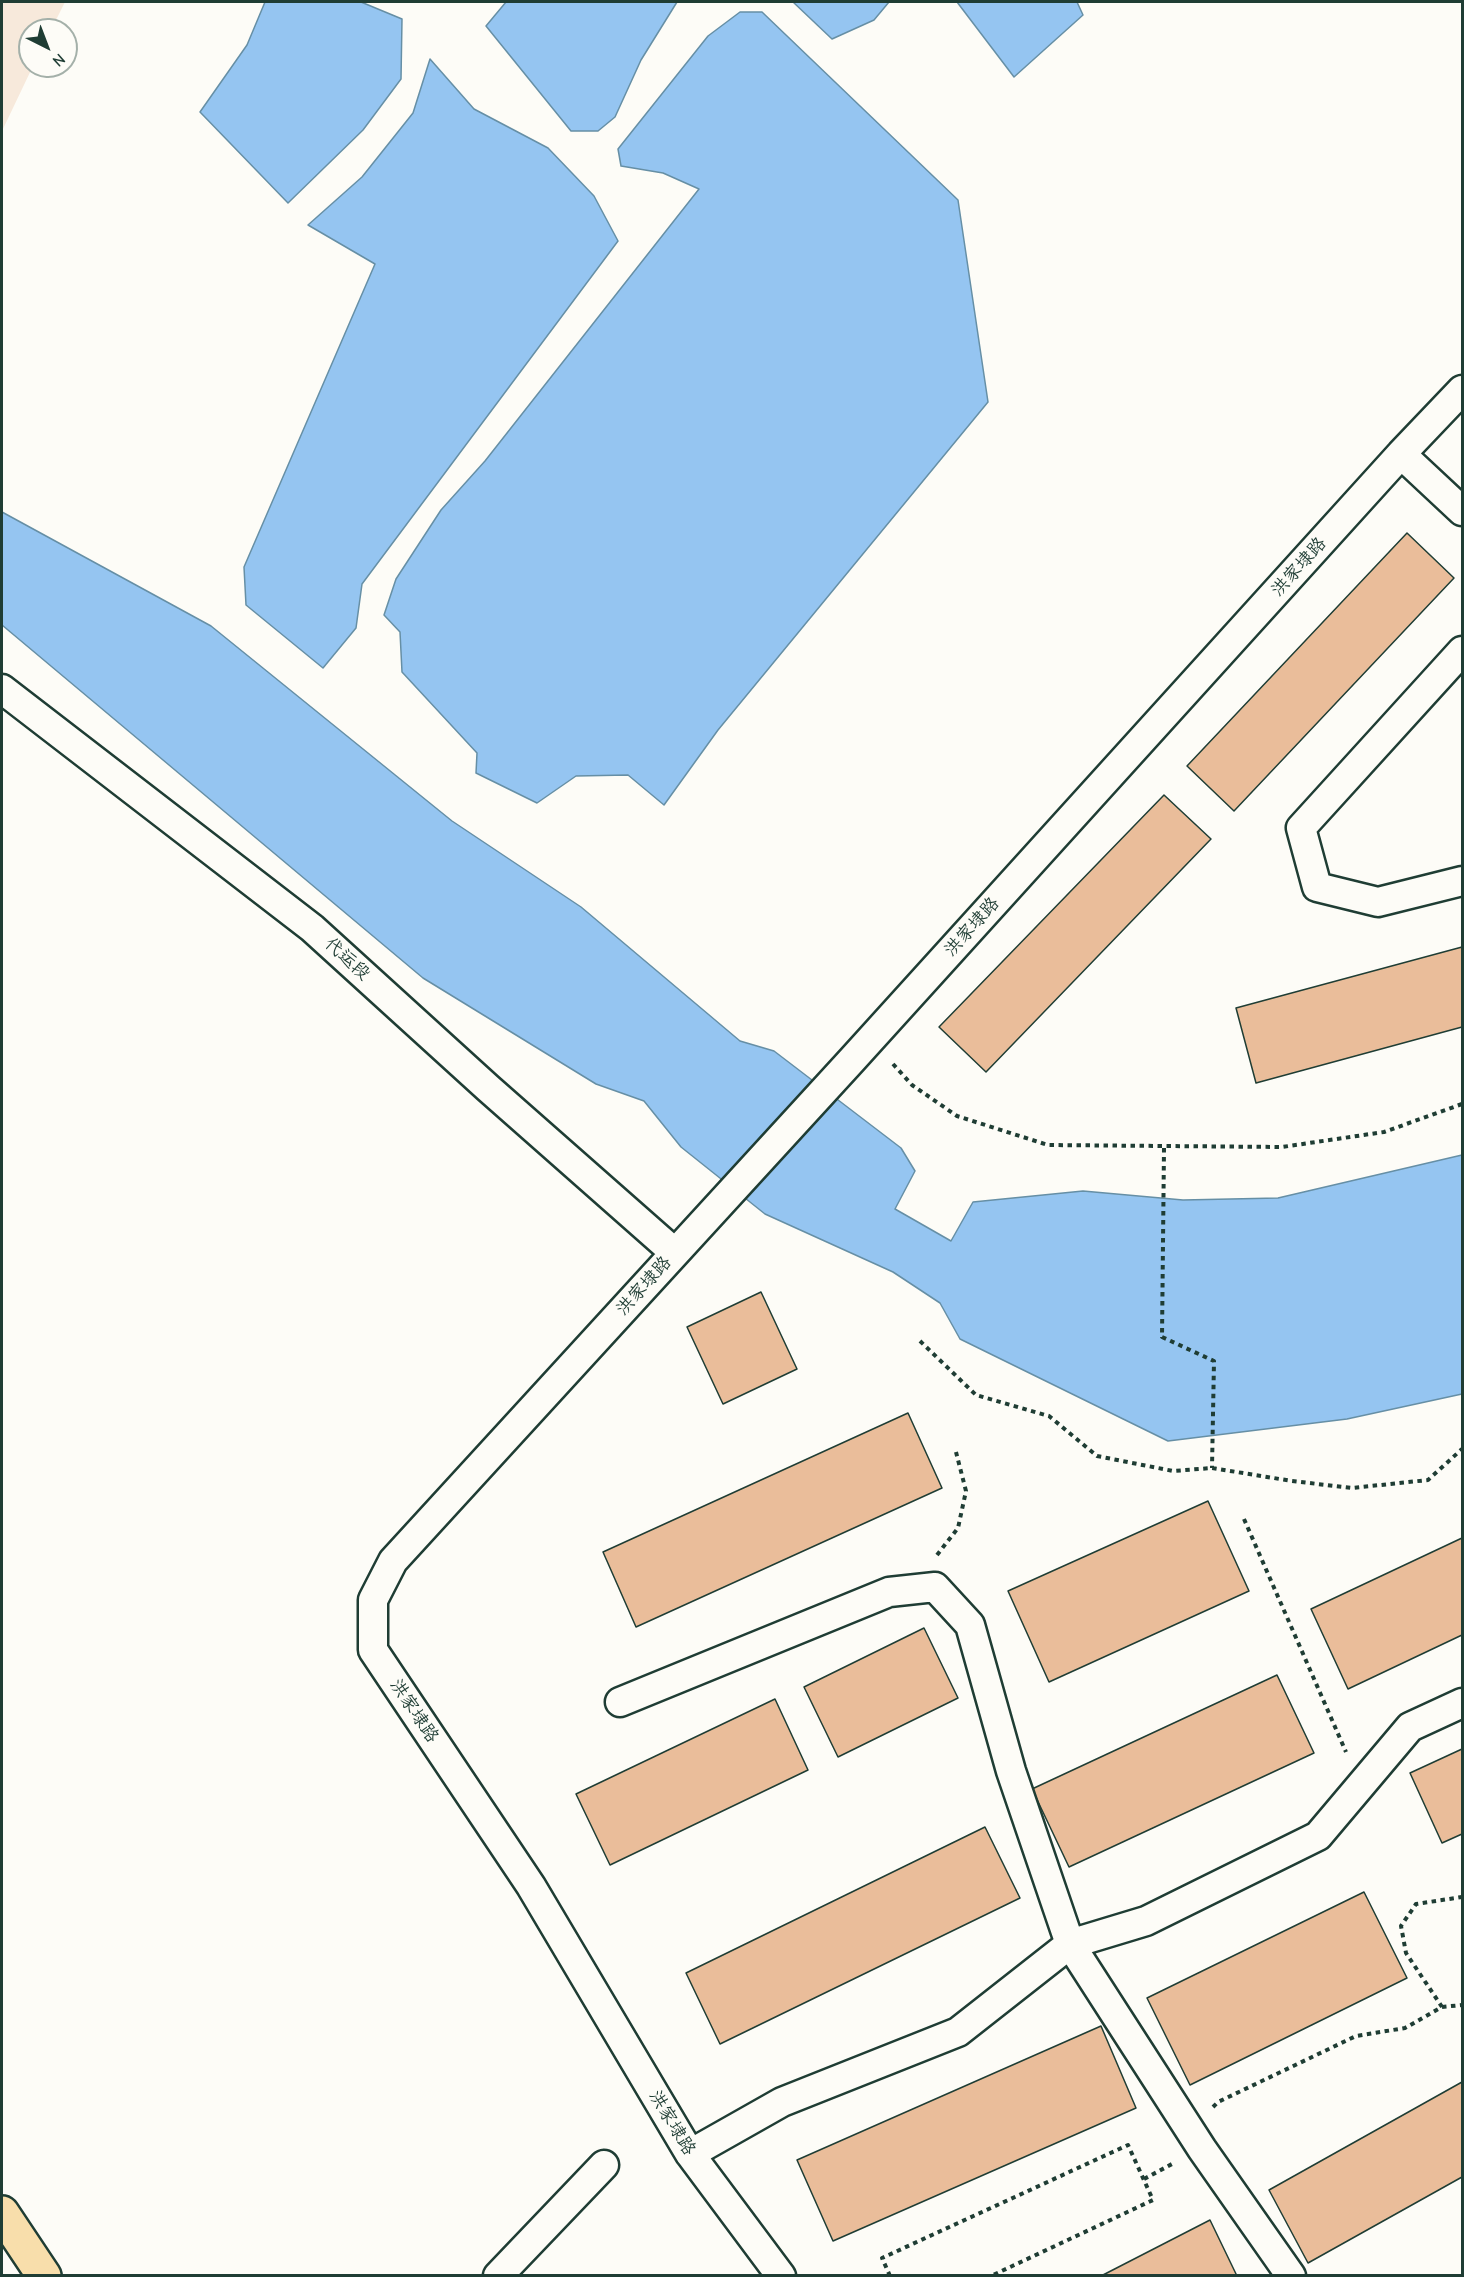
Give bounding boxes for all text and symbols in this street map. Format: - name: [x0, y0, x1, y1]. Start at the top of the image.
- north arrow: [18, 18, 78, 78]
- text: N: [49, 50, 69, 70]
- street label: 洪家埭路: [1267, 533, 1331, 601]
- street label: 洪家埭路: [940, 893, 1004, 961]
- street label: 代运段: [320, 933, 374, 985]
- street label: 洪家埭路: [612, 1252, 676, 1320]
- street label: 洪家埭路: [385, 1675, 443, 1747]
- street label: 洪家埭路: [644, 2087, 700, 2159]

